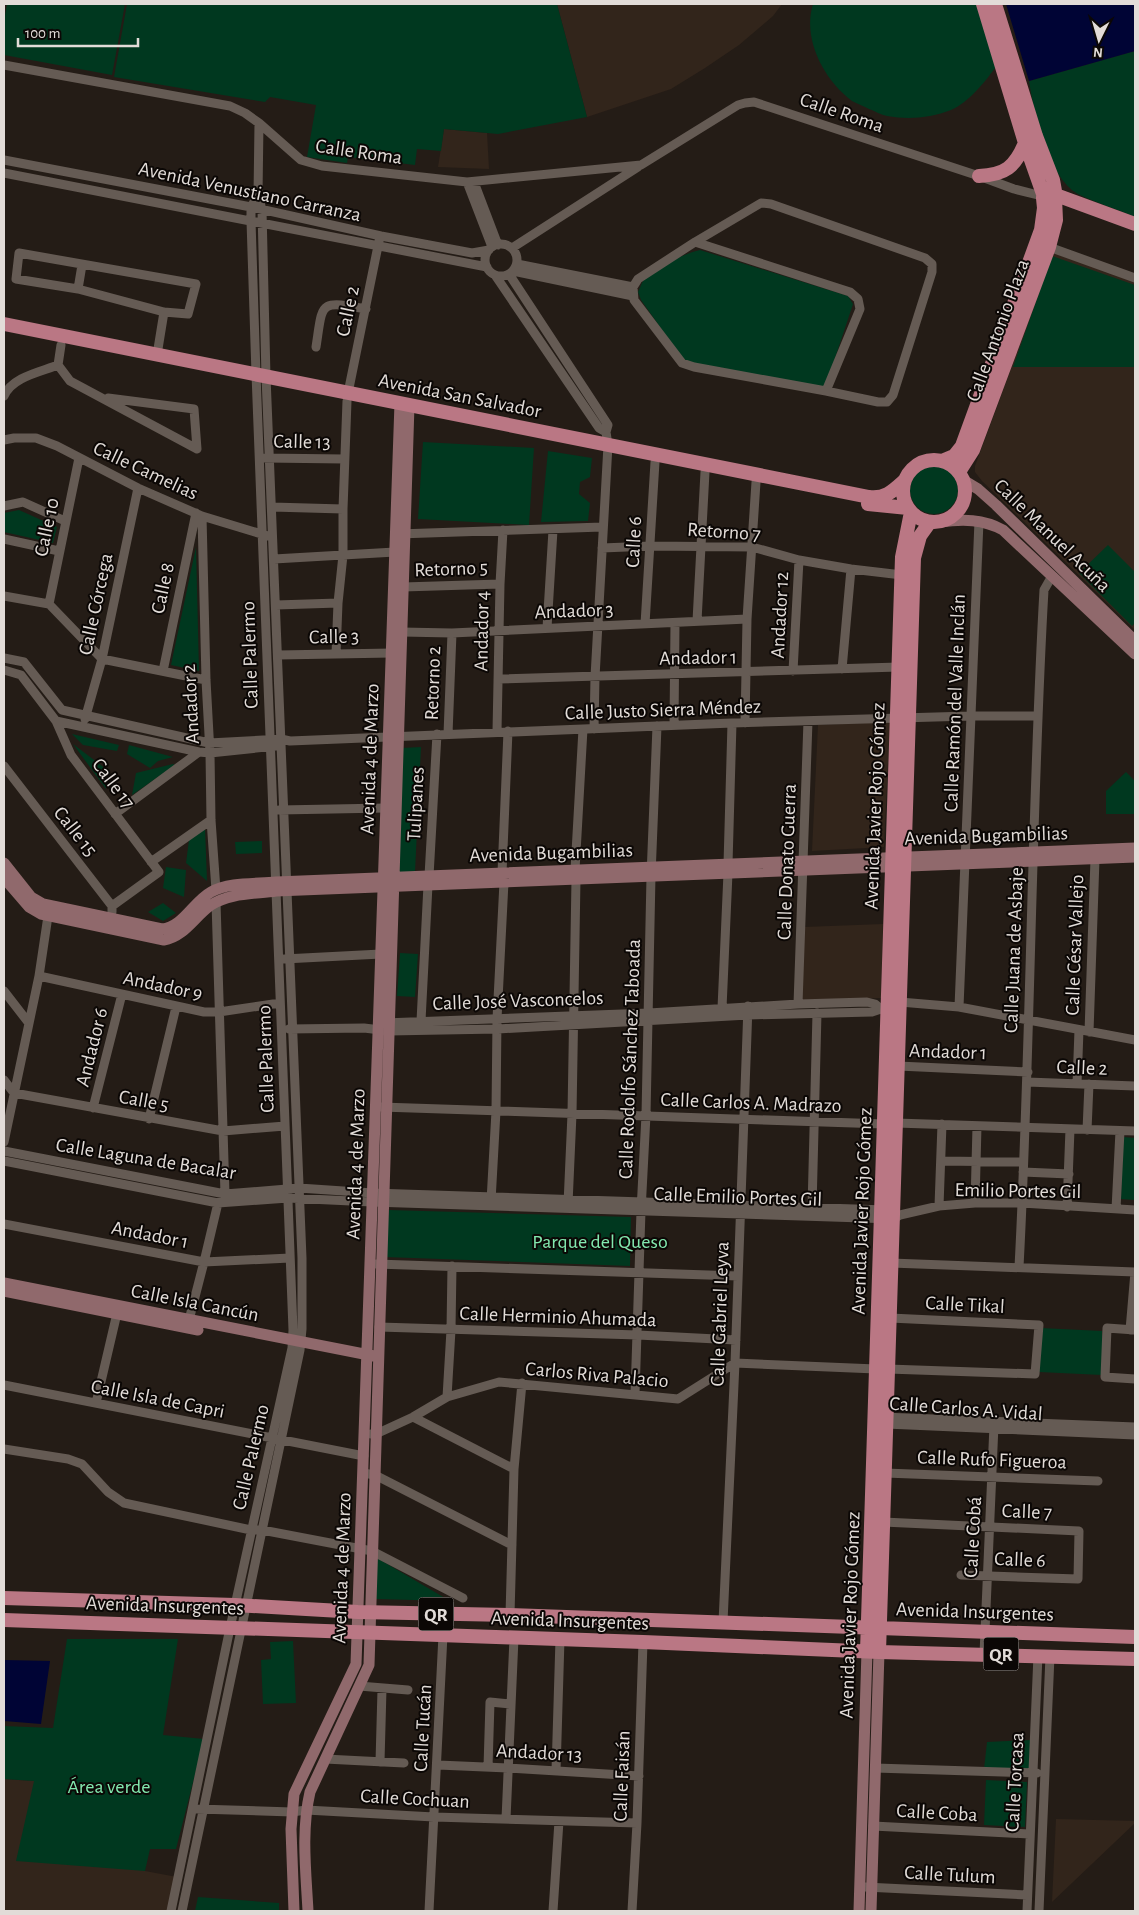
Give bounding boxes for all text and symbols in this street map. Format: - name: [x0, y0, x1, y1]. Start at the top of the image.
- scale bar: [18, 15, 138, 47]
- north arrow: [1074, 15, 1124, 65]
- text: 100 m: [25, 26, 60, 41]
- text: N: [1092, 45, 1103, 59]
- street label: Calle Roma: [797, 89, 886, 137]
- street label: Calle Roma: [314, 136, 403, 168]
- street label: Avenida Venustiano Carranza: [137, 159, 363, 225]
- street label: Calle Antonio Plaza: [963, 257, 1033, 404]
- street label: Calle 2: [333, 284, 363, 338]
- street label: Avenida San Salvador: [377, 370, 543, 422]
- street label: Calle 13: [273, 432, 331, 452]
- street label: Calle Camelias: [90, 438, 201, 504]
- street label: Calle Manuel Acuña: [990, 475, 1114, 596]
- street label: Calle 10: [31, 496, 63, 558]
- street label: Calle 6: [623, 516, 645, 568]
- street label: Retorno 7: [687, 519, 761, 545]
- street label: Calle Córcega: [75, 551, 117, 657]
- street label: Retorno 5: [414, 558, 488, 580]
- street label: Calle 8: [148, 561, 178, 615]
- street label: Andador 12: [768, 571, 792, 659]
- street label: Andador 4: [471, 591, 493, 671]
- street label: Calle Ramón del Valle Inclán: [941, 594, 969, 812]
- street label: Andador 3: [534, 600, 614, 622]
- street label: Calle Palermo: [238, 601, 262, 709]
- street label: Calle 3: [309, 627, 359, 647]
- street label: Retorno 2: [422, 646, 444, 721]
- street label: Andador 1: [659, 647, 737, 669]
- street label: Andador 2: [179, 663, 203, 744]
- street label: Avenida 4 de Marzo: [357, 683, 383, 835]
- street label: Calle Justo Sierra Méndez: [565, 697, 762, 723]
- street label: Avenida Javier Rojo Gómez: [861, 702, 889, 910]
- street label: Calle 17: [88, 755, 138, 812]
- street label: Tulipanes: [404, 766, 428, 842]
- street label: Calle Donato Guerra: [774, 784, 800, 941]
- street label: Calle 15: [50, 803, 101, 860]
- street label: Avenida Bugambilias: [904, 823, 1068, 849]
- street label: Avenida Bugambilias: [469, 840, 633, 866]
- street label: Calle Juana de Asbaje: [1001, 867, 1027, 1033]
- street label: Calle César Vallejo: [1063, 874, 1087, 1016]
- street label: Calle Rodolfo Sánchez Taboada: [616, 939, 644, 1179]
- street label: Andador 9: [121, 968, 204, 1004]
- street label: Calle José Vasconcelos: [432, 988, 604, 1014]
- street label: Calle Palermo: [254, 1005, 278, 1113]
- street label: Andador 6: [73, 1006, 111, 1089]
- street label: Andador 1: [909, 1041, 987, 1063]
- street label: Calle 2: [1056, 1057, 1108, 1079]
- street label: Calle 5: [117, 1087, 170, 1115]
- street label: Avenida 4 de Marzo: [343, 1088, 369, 1240]
- street label: Calle Carlos A. Madrazo: [660, 1090, 842, 1116]
- street label: Avenida Javier Rojo Gómez: [848, 1107, 876, 1315]
- street label: Calle Laguna de Bacalar: [54, 1135, 238, 1183]
- street label: Emilio Portes Gil: [955, 1180, 1081, 1202]
- street label: Calle Emilio Portes Gil: [653, 1184, 823, 1210]
- street label: Andador 1: [110, 1218, 190, 1252]
- park label: Parque del Queso: [532, 1232, 668, 1252]
- street label: Calle Gabriel Leyva: [707, 1241, 733, 1387]
- street label: Calle Isla Cancún: [129, 1281, 260, 1325]
- street label: Calle Tikal: [925, 1293, 1005, 1317]
- street label: Calle Herminio Ahumada: [459, 1304, 657, 1330]
- street label: Carlos Riva Palacio: [525, 1359, 669, 1391]
- street label: Calle Isla de Capri: [89, 1376, 226, 1422]
- street label: Calle Carlos A. Vidal: [889, 1394, 1043, 1424]
- street label: Calle Palermo: [229, 1403, 273, 1512]
- street label: Calle Rufo Figueroa: [917, 1447, 1067, 1473]
- street label: Avenida 4 de Marzo: [329, 1492, 355, 1644]
- street label: Calle Cobá: [961, 1496, 985, 1578]
- street label: Calle 7: [1001, 1501, 1052, 1523]
- street label: Avenida Javier Rojo Gómez: [836, 1511, 864, 1719]
- street label: Calle 6: [994, 1549, 1046, 1571]
- street label: Avenida Insurgentes: [86, 1593, 244, 1619]
- road number: QR: [418, 1598, 454, 1630]
- street label: Avenida Insurgentes: [896, 1599, 1054, 1625]
- street label: Avenida Insurgentes: [491, 1608, 649, 1634]
- road number: QR: [984, 1638, 1018, 1670]
- street label: Calle Tucán: [411, 1684, 435, 1772]
- street label: Calle Faisán: [610, 1730, 634, 1822]
- street label: Calle Torcasa: [1002, 1732, 1028, 1832]
- street label: Andador 13: [495, 1741, 582, 1765]
- park label: Área verde: [68, 1776, 150, 1797]
- street label: Calle Cochuan: [360, 1786, 470, 1812]
- street label: Calle Coba: [896, 1801, 978, 1825]
- street label: Calle Tulum: [904, 1863, 996, 1887]

